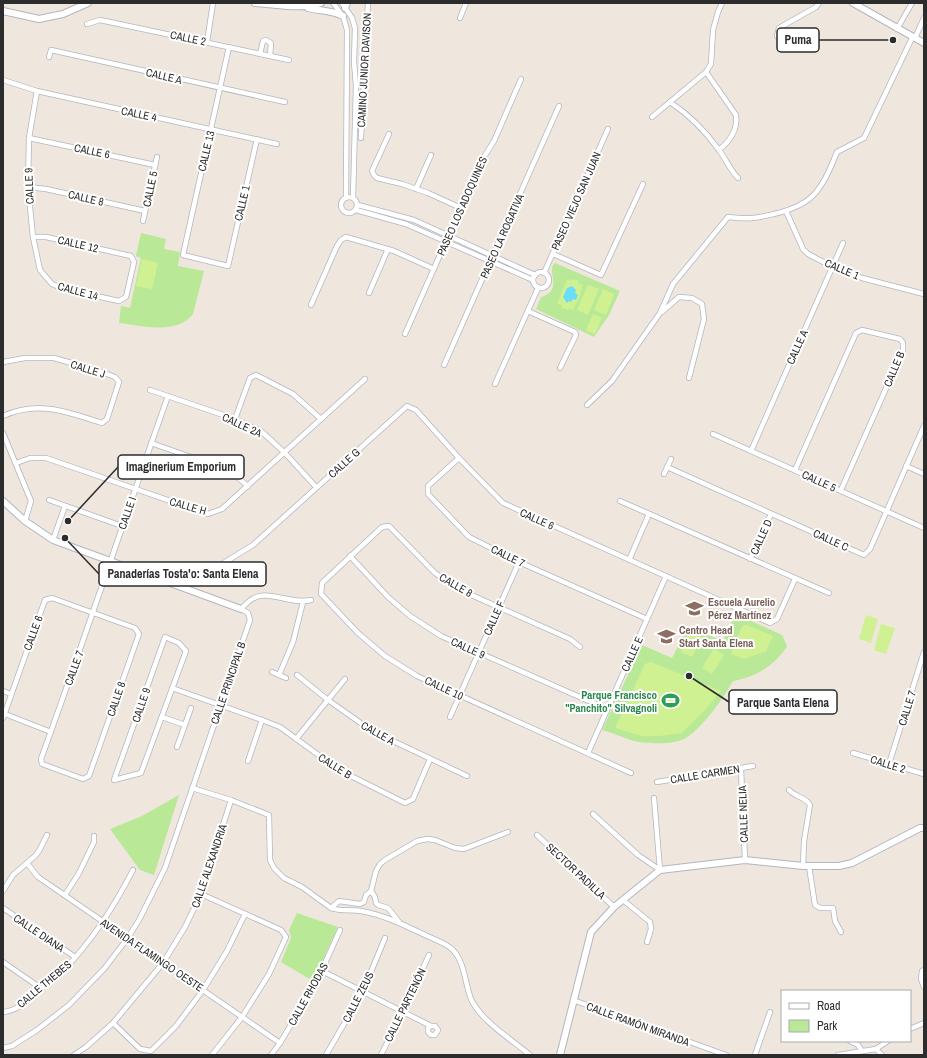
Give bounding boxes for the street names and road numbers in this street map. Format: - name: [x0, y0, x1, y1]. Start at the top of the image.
- street label: CAMINO JUNIOR DAVISON: [354, 12, 374, 128]
- street label: CALLE 2: [169, 27, 207, 49]
- street label: CALLE A: [145, 65, 184, 87]
- street label: CALLE 4: [120, 103, 158, 125]
- street label: CALLE 13: [195, 129, 217, 173]
- street label: CALLE 6: [73, 140, 111, 162]
- street label: PASEO VIEJO SAN JUAN: [548, 150, 604, 252]
- street label: PASEO LOS ADOQUINES: [434, 154, 490, 258]
- street label: CALLE 9: [21, 168, 37, 204]
- street label: CALLE 5: [139, 170, 161, 208]
- street label: CALLE 1: [231, 184, 253, 222]
- street label: CALLE 8: [67, 187, 105, 209]
- street label: PASEO LA ROGATIVA: [477, 191, 527, 281]
- street label: CALLE 12: [56, 233, 100, 255]
- street label: CALLE 1: [823, 256, 861, 282]
- street label: CALLE 14: [56, 279, 100, 303]
- street label: CALLE A: [783, 327, 811, 367]
- street label: CALLE B: [880, 349, 908, 389]
- street label: CALLE J: [69, 357, 107, 381]
- street label: CALLE 2A: [220, 410, 265, 441]
- street label: CALLE G: [325, 445, 363, 481]
- street label: CALLE 5: [800, 467, 838, 495]
- street label: CALLE H: [168, 494, 208, 518]
- street label: CALLE I: [115, 495, 139, 531]
- street label: CALLE 6: [518, 505, 556, 533]
- street label: CALLE D: [747, 517, 775, 557]
- street label: CALLE C: [811, 526, 851, 554]
- street label: CALLE 7: [489, 542, 527, 570]
- street label: CALLE 8: [437, 570, 475, 600]
- street label: CALLE F: [480, 598, 508, 638]
- street label: CALLE 6: [20, 614, 46, 652]
- street label: CALLE 9: [449, 634, 487, 662]
- street label: CALLE E: [618, 634, 646, 674]
- street label: CALLE PRINCIPAL B: [207, 640, 249, 726]
- street label: CALLE 7: [61, 649, 87, 687]
- street label: CALLE 10: [422, 673, 466, 703]
- street label: CALLE 8: [104, 680, 128, 718]
- street label: CALLE 9: [129, 686, 153, 724]
- street label: CALLE 7: [895, 689, 919, 727]
- street label: CALLE A: [359, 718, 398, 748]
- street label: CALLE B: [316, 750, 354, 782]
- street label: CALLE 2: [869, 752, 907, 776]
- street label: CALLE CARMEN: [669, 762, 741, 786]
- street label: CALLE NELIA: [735, 784, 751, 843]
- street label: CALLE ALEXANDRIA: [188, 821, 230, 910]
- street label: SECTOR PADILLA: [543, 840, 609, 903]
- street label: CALLE DIANA: [11, 911, 68, 956]
- street label: AVENIDA FLAMINGO OESTE: [97, 915, 206, 995]
- street label: CALLE THEBES: [14, 957, 74, 1011]
- street label: CALLE RHODAS: [285, 960, 331, 1028]
- street label: CALLE PARTENÓN: [381, 966, 429, 1044]
- street label: CALLE ZEUS: [339, 969, 377, 1025]
- street label: CALLE RAMÓN MIRANDA: [585, 999, 692, 1050]

